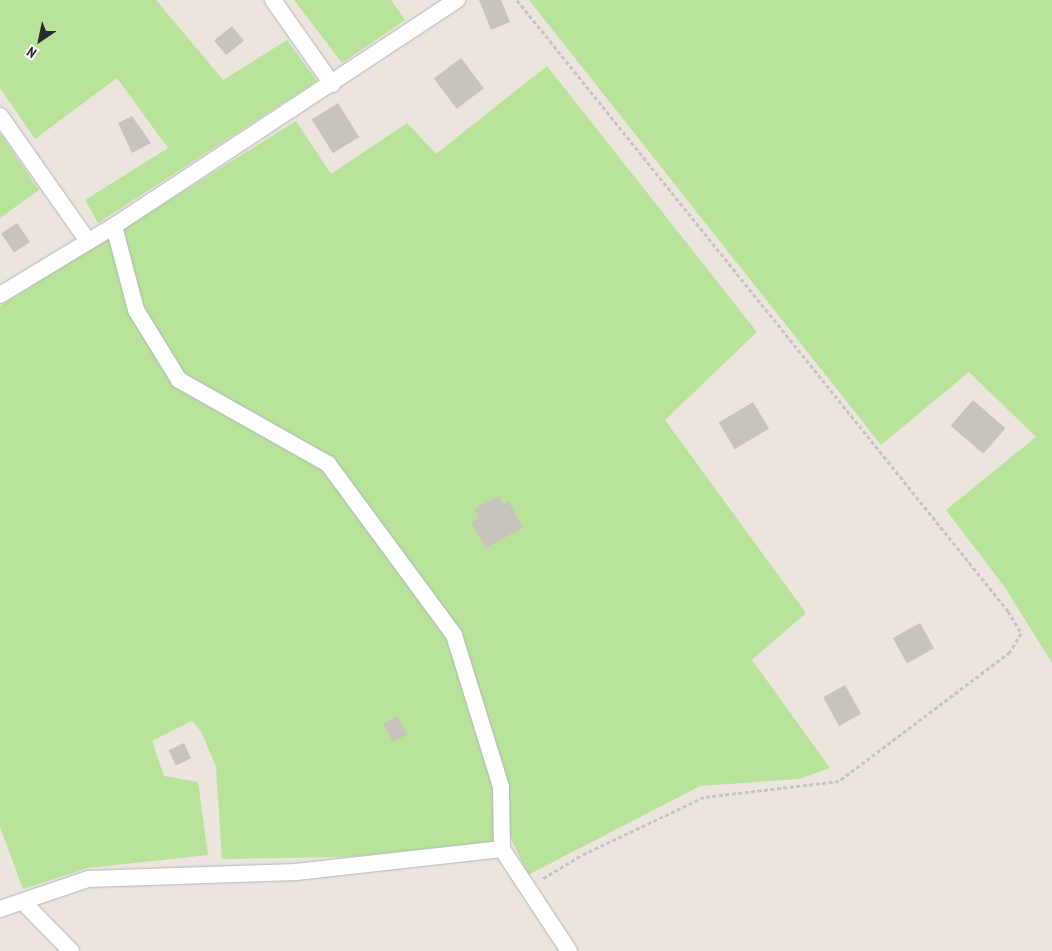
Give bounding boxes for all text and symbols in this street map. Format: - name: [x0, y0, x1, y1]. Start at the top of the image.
- north arrow: [15, 15, 65, 65]
- text: N: [23, 43, 40, 62]

